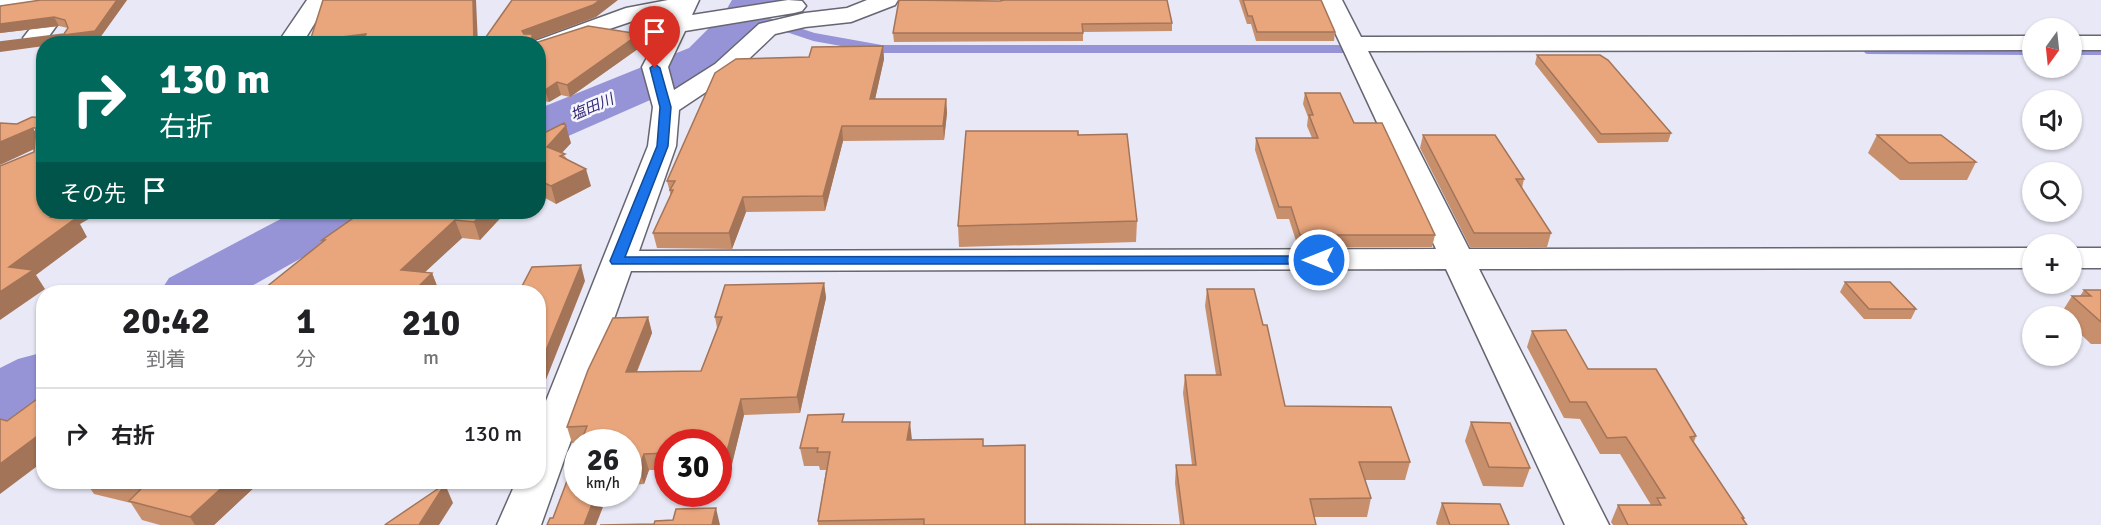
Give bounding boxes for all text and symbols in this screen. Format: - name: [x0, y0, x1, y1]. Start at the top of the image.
- pin: [629, 6, 680, 68]
- icon: arrive: [638, 15, 671, 48]
- north arrow: [2022, 18, 2082, 78]
- map controls: [2022, 18, 2082, 366]
- text: 130 m: [159, 54, 270, 105]
- icon: right: [60, 60, 138, 138]
- water label: 塩田川: [568, 89, 618, 124]
- button: sound: [2022, 90, 2082, 150]
- text: 右折: [159, 111, 213, 144]
- button: search: [2022, 162, 2082, 222]
- icon: arrive: [138, 174, 171, 207]
- text: その先: [60, 180, 126, 207]
- position arrow: [1287, 228, 1351, 292]
- button: +: [2022, 234, 2082, 294]
- text: 20:42: [122, 299, 210, 344]
- text: 1: [296, 299, 316, 344]
- text: 210: [402, 301, 460, 346]
- button: −: [2022, 306, 2082, 366]
- text: m: [423, 345, 439, 370]
- text: 到着: [146, 347, 186, 372]
- text: 分: [296, 347, 316, 372]
- icon: right: [60, 417, 93, 450]
- text: 130 m: [464, 420, 522, 447]
- text: 右折: [111, 422, 155, 449]
- speed limit sign: 30: [654, 429, 732, 507]
- text: 26: [587, 442, 619, 479]
- text: km/h: [586, 474, 620, 492]

